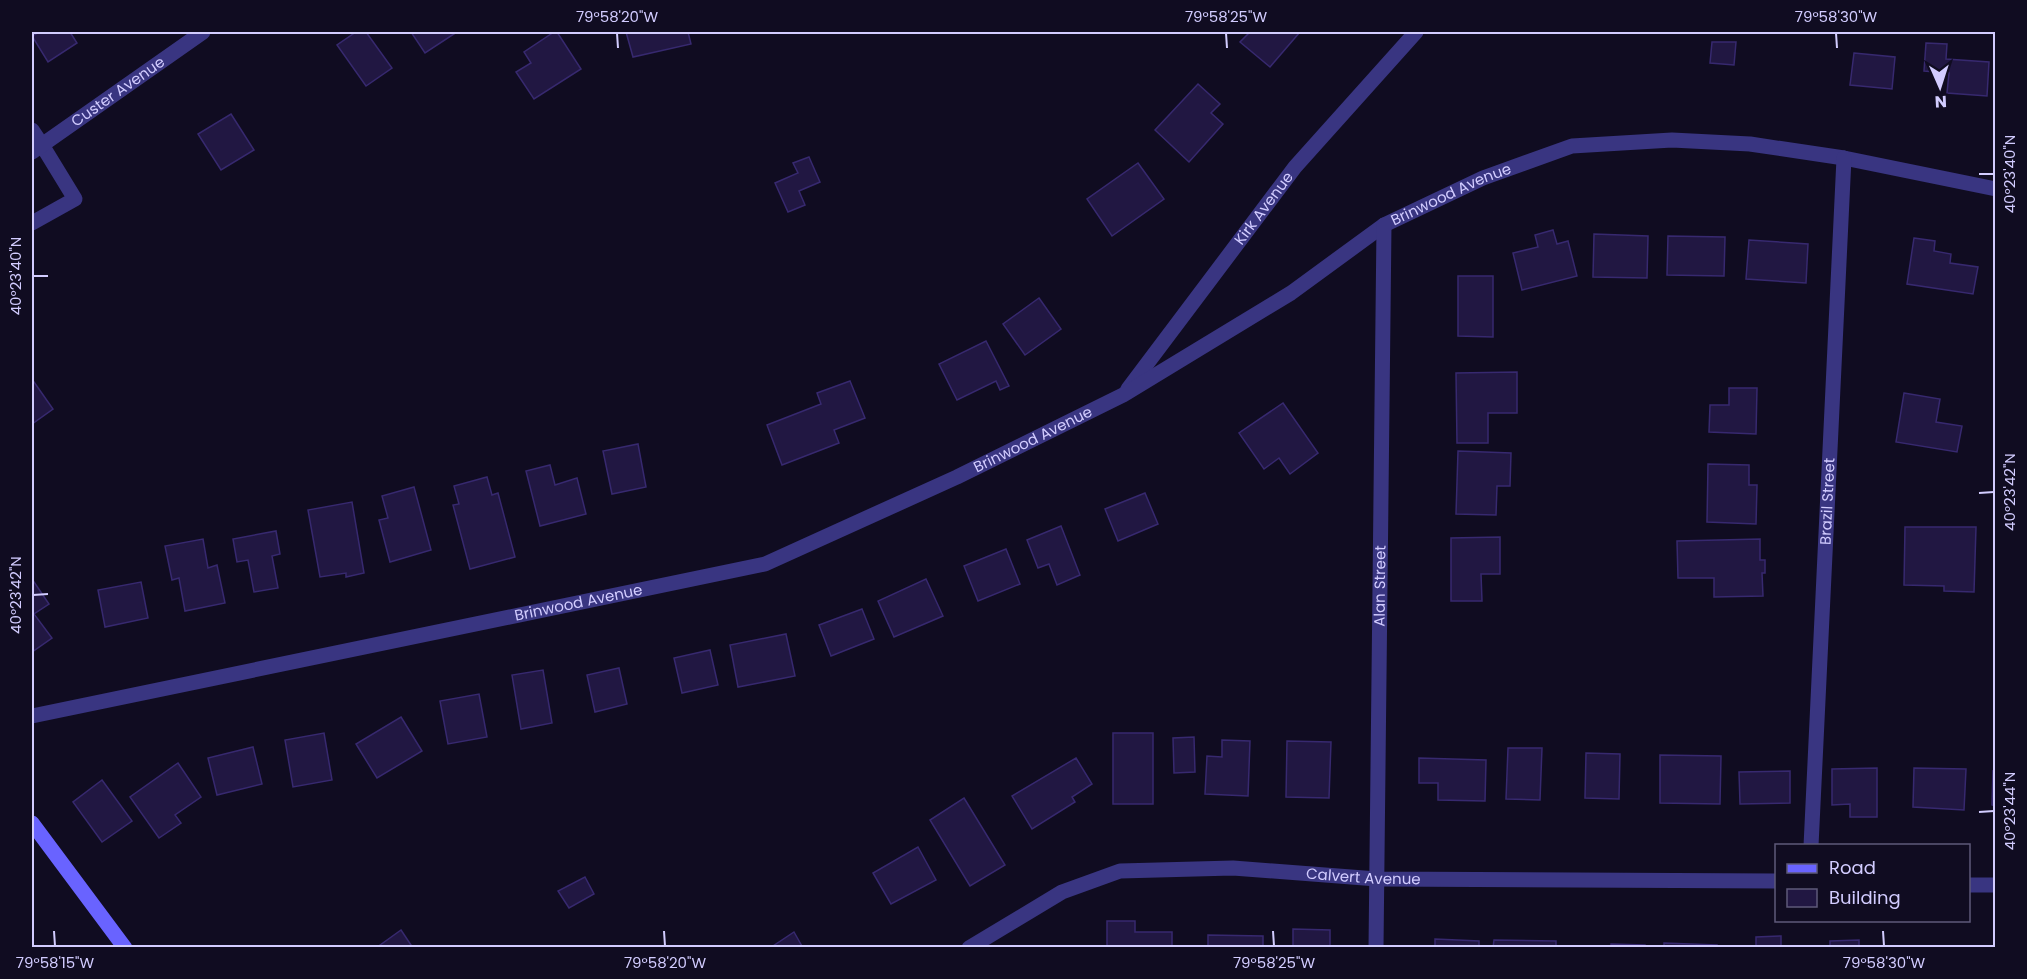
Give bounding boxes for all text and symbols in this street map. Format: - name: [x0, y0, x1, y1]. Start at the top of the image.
- text: 79°58'20"W: [576, 6, 658, 27]
- text: 79°58'25"W: [1185, 6, 1267, 27]
- text: 79°58'30"W: [1795, 6, 1878, 27]
- street label: Custer Avenue: [67, 51, 169, 131]
- north arrow: [1910, 57, 1970, 117]
- text: N: [1934, 90, 1947, 113]
- text: 40°23'40"N: [1999, 135, 2020, 213]
- street label: Brinwood Avenue: [1387, 158, 1514, 230]
- street label: Kirk Avenue: [1229, 167, 1298, 249]
- text: 40°23'40"N: [5, 237, 26, 315]
- street label: Brinwood Avenue: [970, 401, 1096, 477]
- text: 40°23'42"N: [1999, 453, 2020, 531]
- street label: Brazil Street: [1814, 457, 1840, 545]
- street label: Alan Street: [1369, 545, 1390, 627]
- text: 40°23'42"N: [5, 556, 26, 634]
- street label: Brinwood Avenue: [512, 579, 644, 626]
- text: 40°23'44"N: [1999, 772, 2020, 850]
- legend: [1775, 844, 1970, 922]
- text: Road: [1829, 855, 1876, 880]
- street label: Calvert Avenue: [1305, 863, 1421, 889]
- text: Building: [1829, 885, 1901, 910]
- text: 79°58'15"W: [16, 952, 95, 973]
- text: 79°58'20"W: [624, 952, 706, 973]
- text: 79°58'25"W: [1233, 952, 1315, 973]
- text: 79°58'30"W: [1843, 952, 1926, 973]

